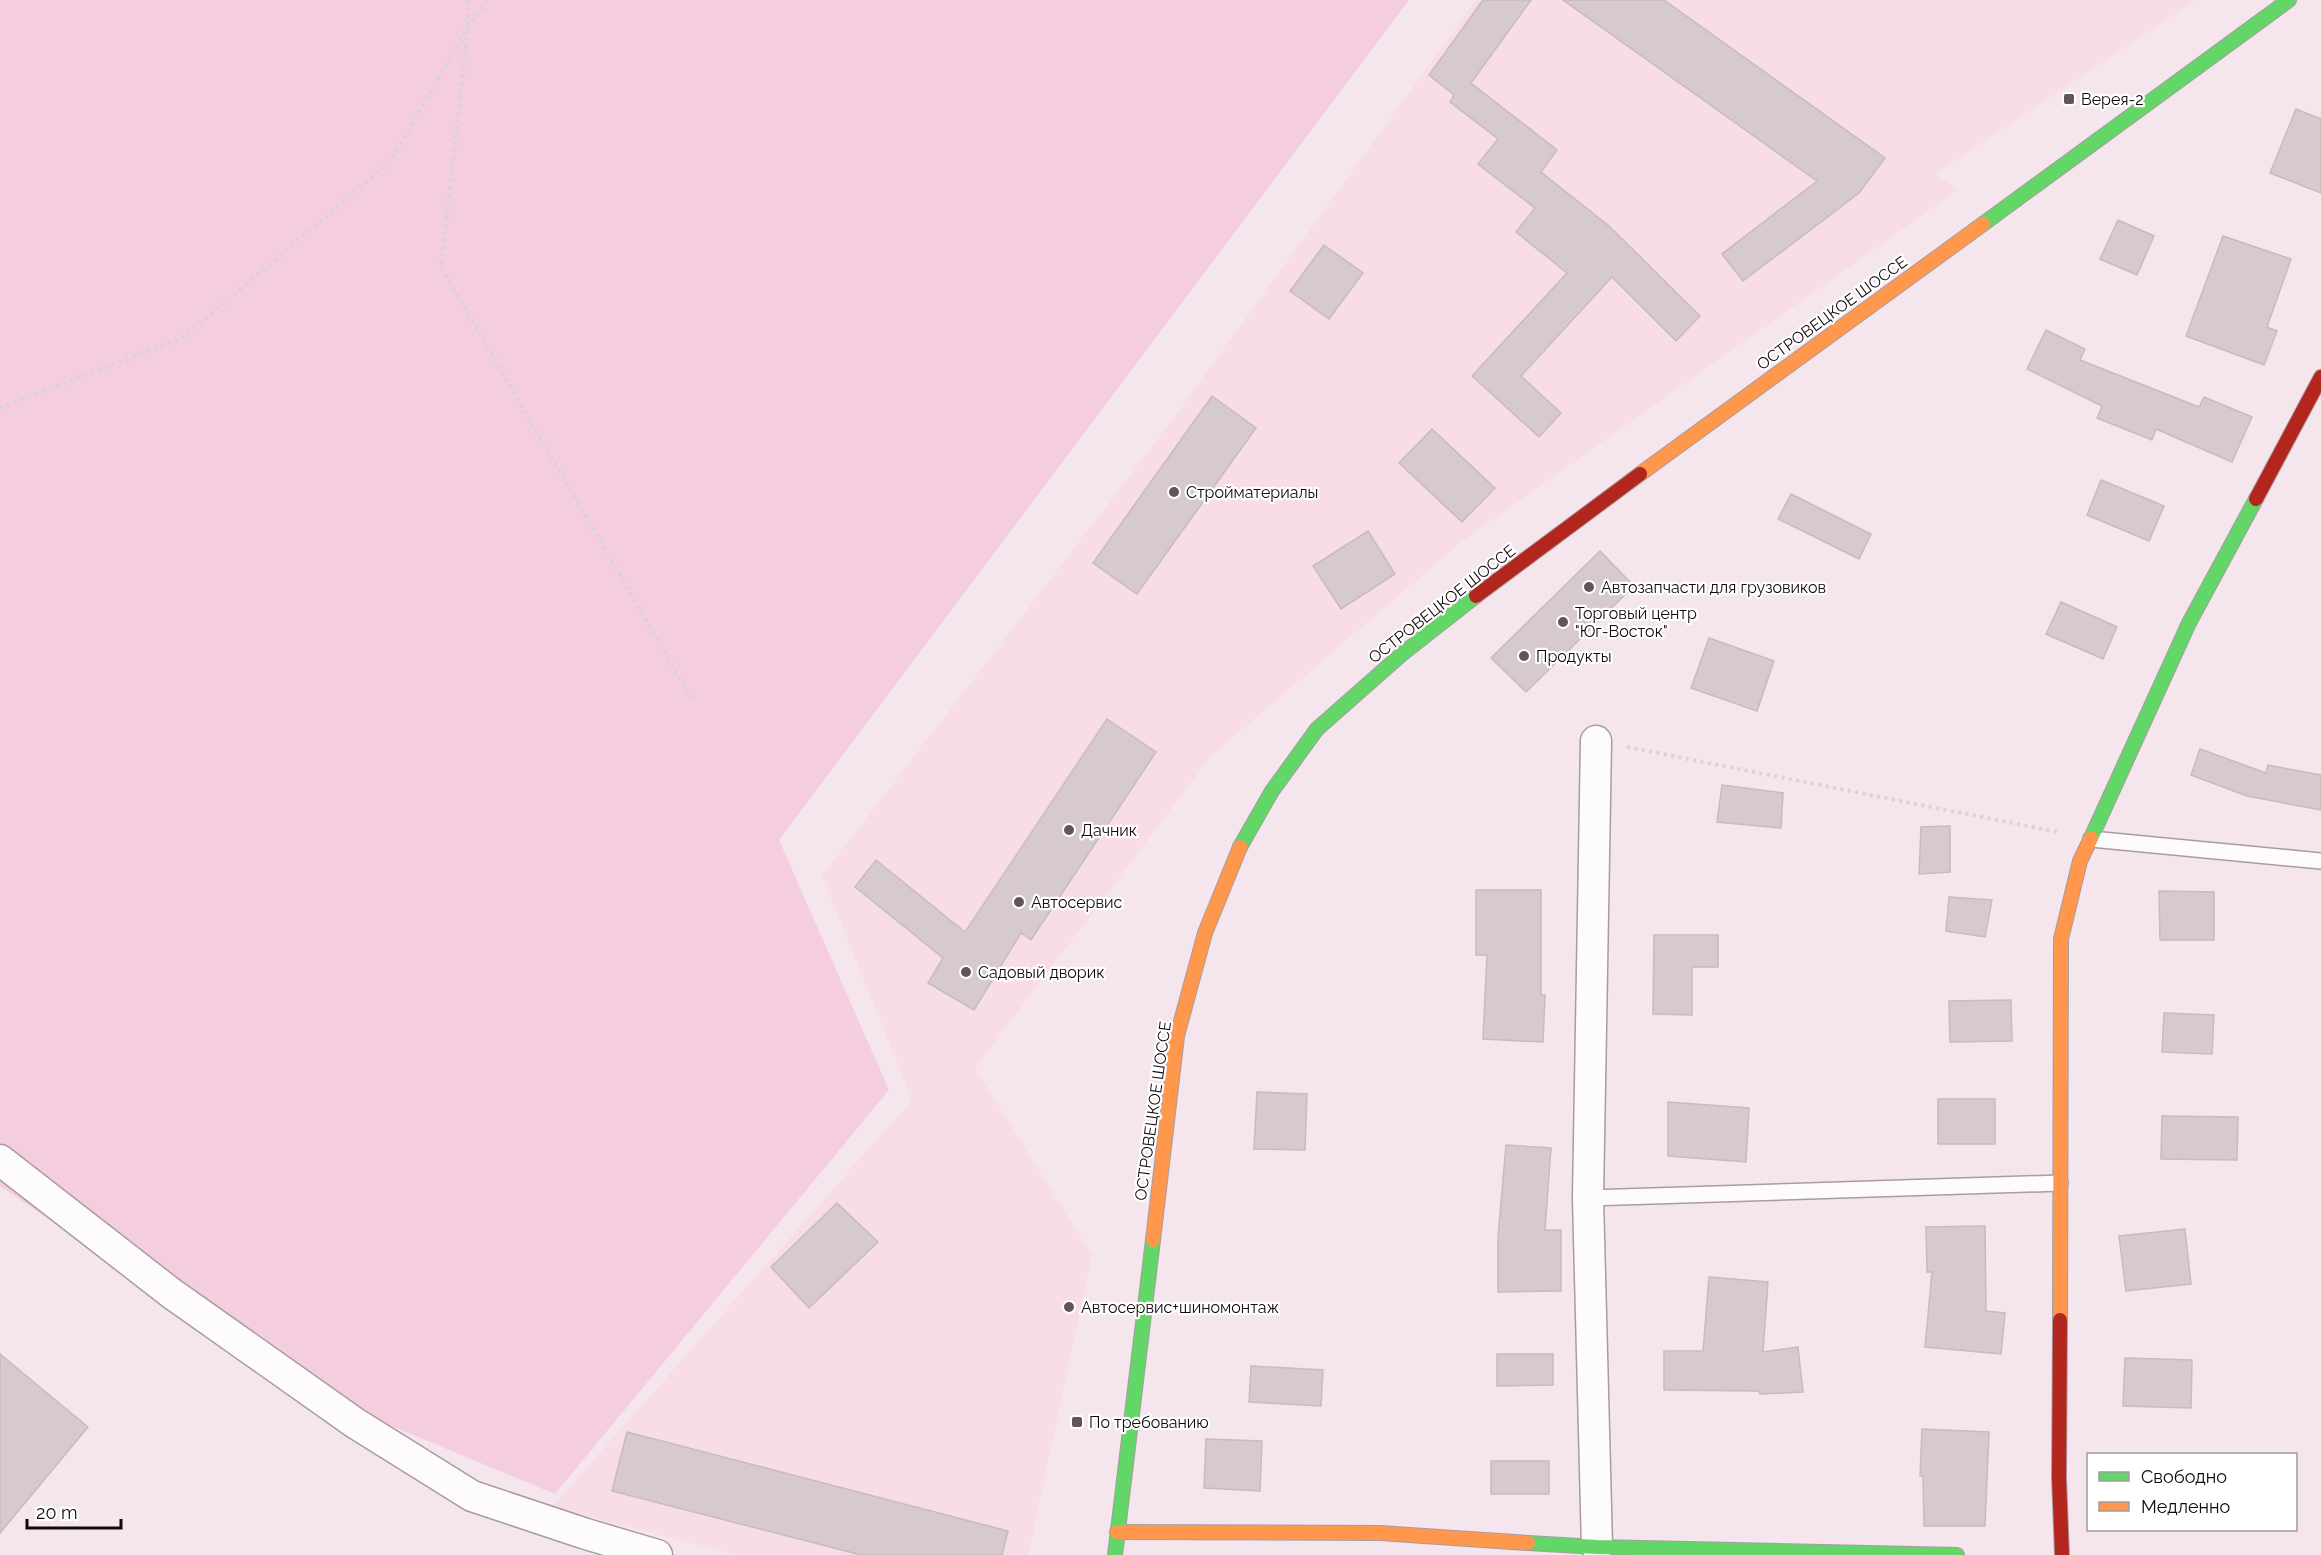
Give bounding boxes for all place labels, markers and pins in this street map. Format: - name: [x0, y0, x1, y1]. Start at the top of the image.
- place label: Верея-2: [2081, 90, 2144, 109]
- marker: Верея-2: [2062, 92, 2076, 106]
- place label: Стройматериалы: [1186, 483, 1318, 502]
- marker: Стройматериалы: [1167, 485, 1181, 499]
- place label: Автозапчасти для грузовиков: [1601, 578, 1826, 597]
- marker: Автозапчасти для грузовиков: [1582, 580, 1596, 594]
- place label: Торговый центр "Юг-Восток": [1575, 604, 1697, 641]
- marker: Торговый центр "Юг-Восток": [1556, 615, 1570, 629]
- place label: Продукты: [1536, 647, 1612, 666]
- marker: Продукты: [1517, 649, 1531, 663]
- place label: Дачник: [1081, 821, 1137, 840]
- marker: Дачник: [1062, 823, 1076, 837]
- place label: Автосервис: [1031, 893, 1123, 912]
- marker: Автосервис: [1012, 895, 1026, 909]
- place label: Садовый дворик: [978, 963, 1105, 982]
- marker: Садовый дворик: [959, 965, 973, 979]
- place label: Автосервис+шиномонтаж: [1081, 1298, 1279, 1317]
- marker: Автосервис+шиномонтаж: [1062, 1300, 1076, 1314]
- place label: По требованию: [1089, 1413, 1209, 1432]
- marker: По требованию: [1070, 1415, 1084, 1429]

